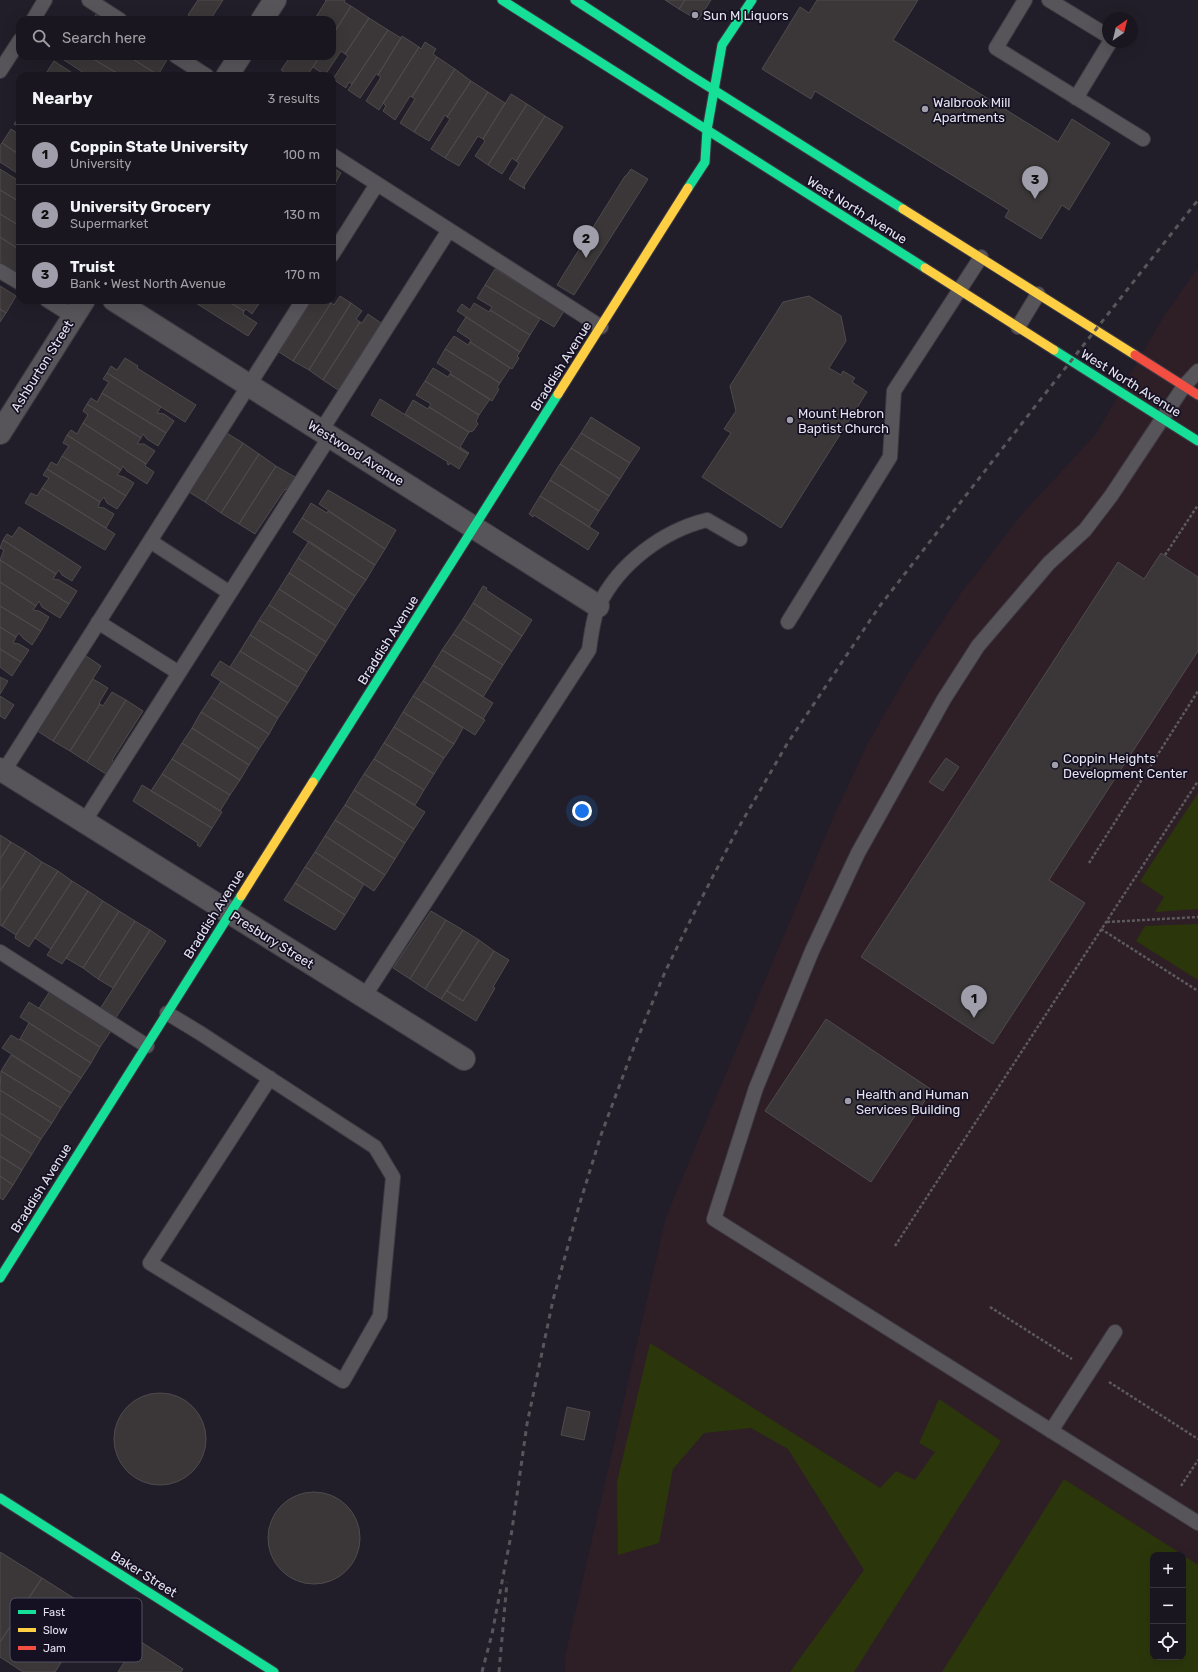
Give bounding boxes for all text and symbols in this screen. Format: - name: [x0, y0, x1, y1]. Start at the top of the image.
- place label: Sun M Liquors: [703, 8, 789, 23]
- marker: Sun M Liquors: [690, 10, 700, 20]
- north arrow: [1102, 12, 1138, 48]
- search box: [16, 16, 336, 60]
- icon: search: [30, 27, 52, 49]
- text: Search here: [62, 29, 146, 47]
- text: Nearby: [32, 88, 93, 108]
- text: 3 results: [268, 91, 320, 106]
- place label: Walbrook Mill Apartments: [933, 95, 1011, 125]
- marker: Walbrook Mill Apartments: [920, 104, 930, 114]
- text: Coppin State University: [70, 138, 248, 156]
- text: 1: [42, 147, 48, 162]
- text: 100 m: [283, 147, 320, 162]
- text: University: [70, 156, 131, 171]
- pin: 3: [1022, 166, 1048, 199]
- street label: West North Avenue: [804, 173, 910, 247]
- text: University Grocery: [70, 198, 211, 216]
- text: 2: [41, 207, 49, 222]
- text: 130 m: [284, 207, 320, 222]
- text: Supermarket: [70, 216, 148, 231]
- pin: 2: [573, 225, 599, 258]
- text: Truist: [70, 258, 115, 276]
- text: 3: [41, 267, 49, 282]
- text: 170 m: [285, 267, 320, 282]
- text: Bank · West North Avenue: [70, 276, 226, 291]
- street label: Ashburton Street: [8, 318, 76, 414]
- street label: Braddish Avenue: [528, 319, 594, 413]
- street label: West North Avenue: [1078, 346, 1184, 420]
- place label: Mount Hebron Baptist Church: [798, 406, 889, 436]
- marker: Mount Hebron Baptist Church: [785, 415, 795, 425]
- street label: Westwood Avenue: [305, 417, 407, 489]
- street label: Braddish Avenue: [355, 593, 421, 687]
- place label: Coppin Heights Development Center: [1063, 751, 1188, 781]
- marker: Coppin Heights Development Center: [1050, 760, 1060, 770]
- your location: [572, 801, 592, 821]
- street label: Braddish Avenue: [181, 867, 247, 961]
- street label: Presbury Street: [228, 908, 316, 972]
- pin: 1: [961, 985, 987, 1018]
- place label: Health and Human Services Building: [856, 1087, 969, 1118]
- marker: Health and Human Services Building: [843, 1096, 853, 1106]
- street label: Braddish Avenue: [8, 1141, 74, 1235]
- street label: Baker Street: [108, 1548, 180, 1600]
- map controls: [1150, 1552, 1186, 1660]
- button: +: [1150, 1552, 1186, 1588]
- button: −: [1150, 1588, 1186, 1624]
- legend: [10, 1598, 142, 1662]
- text: Fast: [43, 1606, 66, 1619]
- text: Slow: [43, 1624, 68, 1637]
- button: locate: [1150, 1624, 1186, 1660]
- text: Jam: [43, 1642, 66, 1655]

